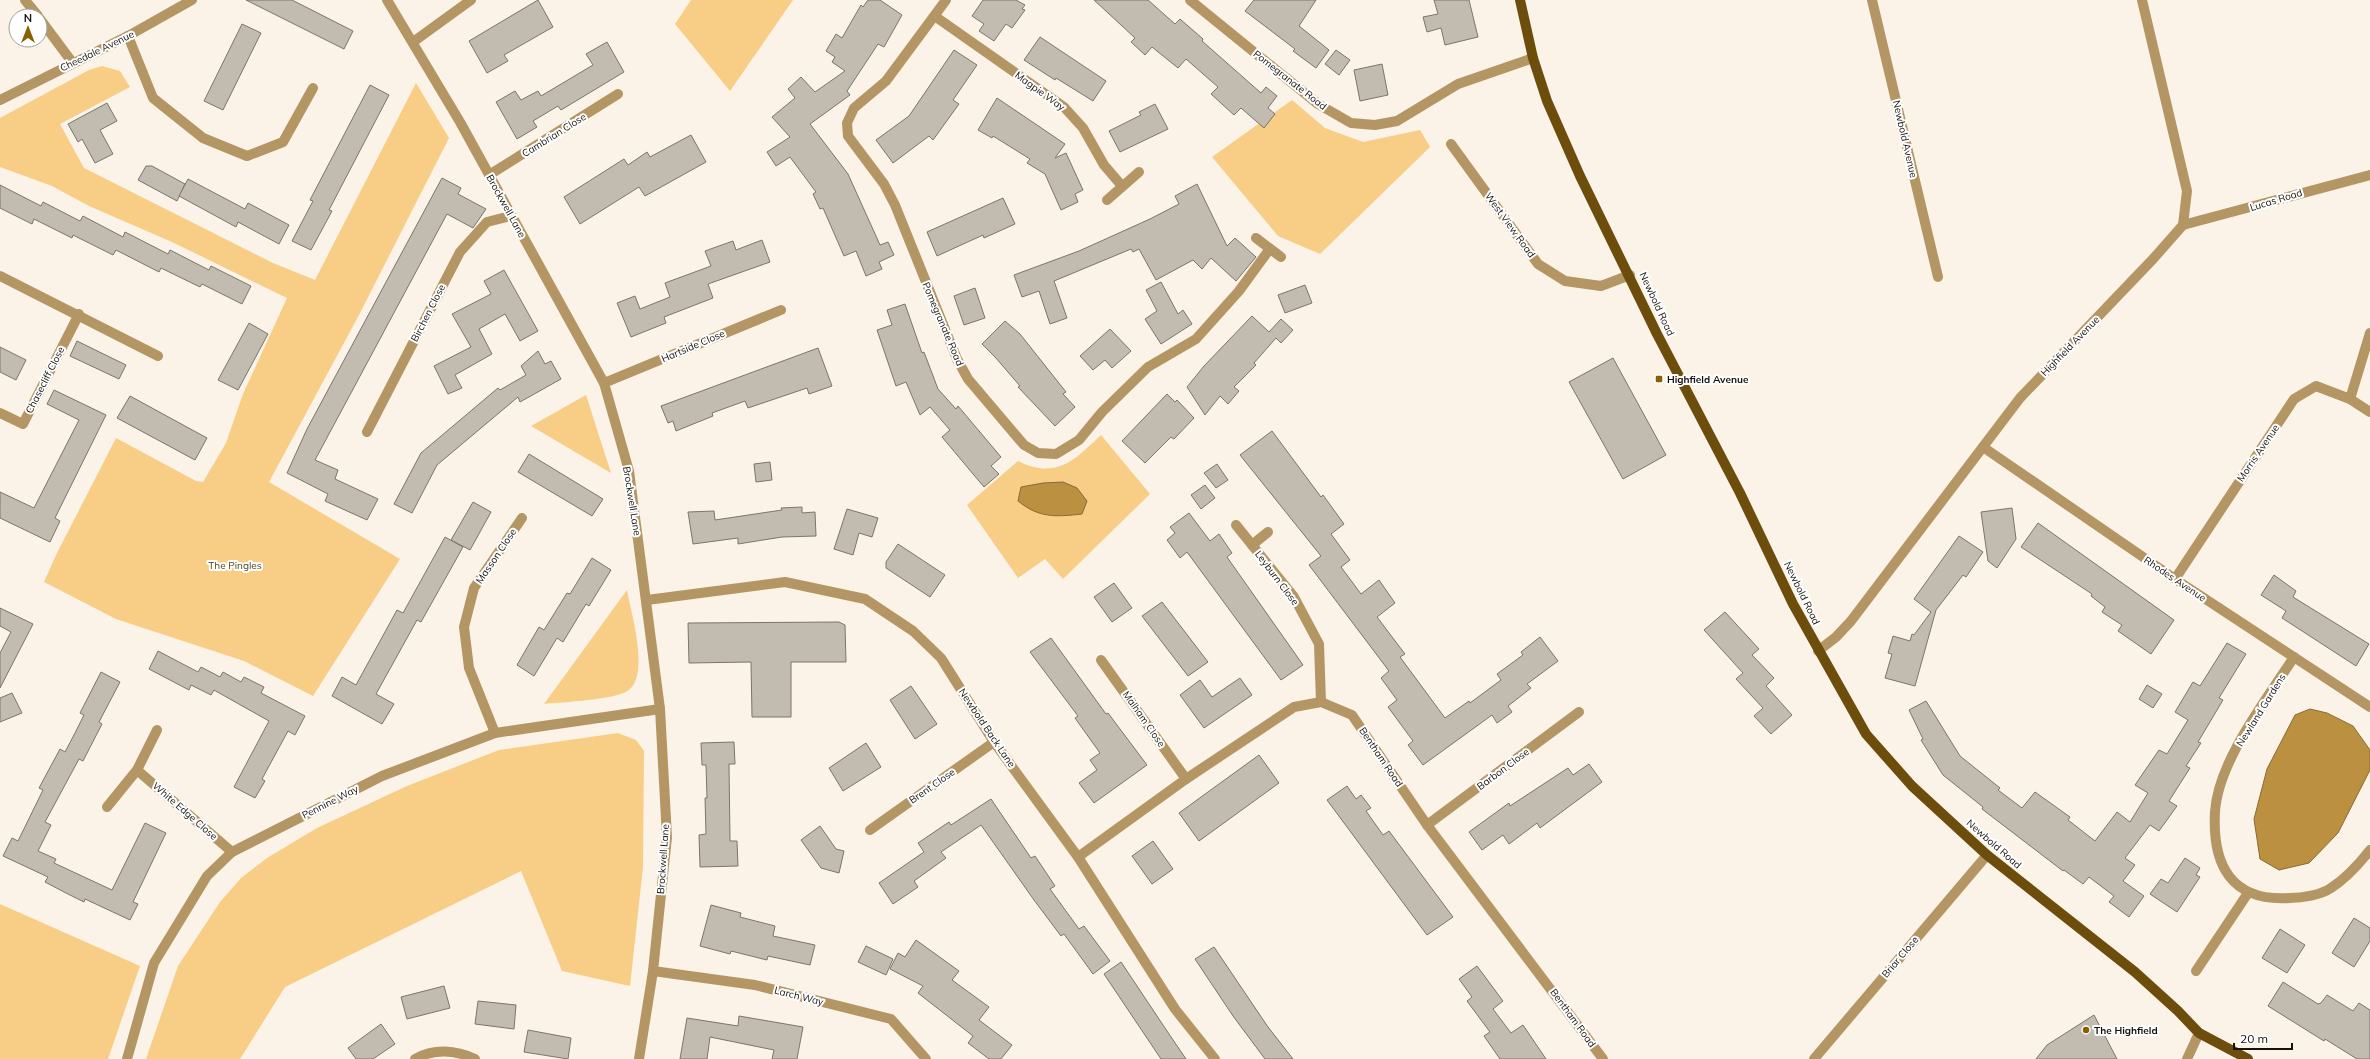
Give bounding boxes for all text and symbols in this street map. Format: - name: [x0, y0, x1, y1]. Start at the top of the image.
- north arrow: [8, 8, 48, 48]
- text: N: [24, 11, 32, 25]
- street label: Cheedale Avenue: [58, 27, 136, 75]
- street label: Pomegranate Road: [1251, 47, 1329, 113]
- street label: Magpie Way: [1012, 68, 1068, 114]
- street label: Newbold Avenue: [1890, 99, 1920, 179]
- street label: Cambrian Close: [519, 110, 589, 160]
- street label: Brockwell Lane: [483, 172, 529, 240]
- street label: Lucas Road: [2248, 186, 2304, 214]
- street label: West View Road: [1482, 190, 1538, 260]
- street label: Newbold Road: [1637, 270, 1677, 338]
- street label: Pomegranate Road: [919, 280, 967, 368]
- street label: Birchen Close: [408, 282, 448, 344]
- street label: Highfield Avenue: [2038, 313, 2102, 379]
- street label: Hartside Close: [659, 327, 727, 365]
- street label: Chasecliff Close: [23, 344, 67, 416]
- place label: Highfield Avenue: [1667, 373, 1749, 386]
- marker: Highfield Avenue: [1654, 374, 1664, 384]
- street label: Morris Avenue: [2234, 422, 2282, 484]
- street label: Brockwell Lane: [620, 465, 644, 537]
- street label: Masson Close: [473, 526, 519, 586]
- street label: Leyburn Close: [1252, 548, 1302, 608]
- street label: Rhodes Avenue: [2141, 553, 2209, 605]
- park label: The Pingles: [208, 559, 262, 572]
- street label: Newbold Road: [1781, 559, 1823, 627]
- street label: Newland Gardens: [2233, 671, 2289, 749]
- street label: Newbold Back Lane: [956, 686, 1018, 770]
- street label: Malham Close: [1120, 688, 1168, 750]
- street label: Bentham Road: [1356, 725, 1406, 789]
- street label: Barbon Close: [1474, 745, 1532, 793]
- street label: Brent Close: [907, 765, 957, 807]
- street label: White Edge Close: [150, 779, 220, 843]
- street label: Pennine Way: [300, 782, 361, 822]
- street label: Newbold Road: [1964, 817, 2024, 871]
- street label: Brockwell Lane: [654, 824, 672, 894]
- street label: Briar Close: [1879, 934, 1921, 980]
- street label: Larch Way: [773, 984, 826, 1009]
- street label: Bentham Road: [1547, 986, 1599, 1050]
- place label: The Highfield: [2094, 1024, 2158, 1037]
- marker: The Highfield: [2081, 1025, 2091, 1035]
- scale bar: [2234, 1025, 2292, 1051]
- text: 20 m: [2240, 1031, 2268, 1046]

